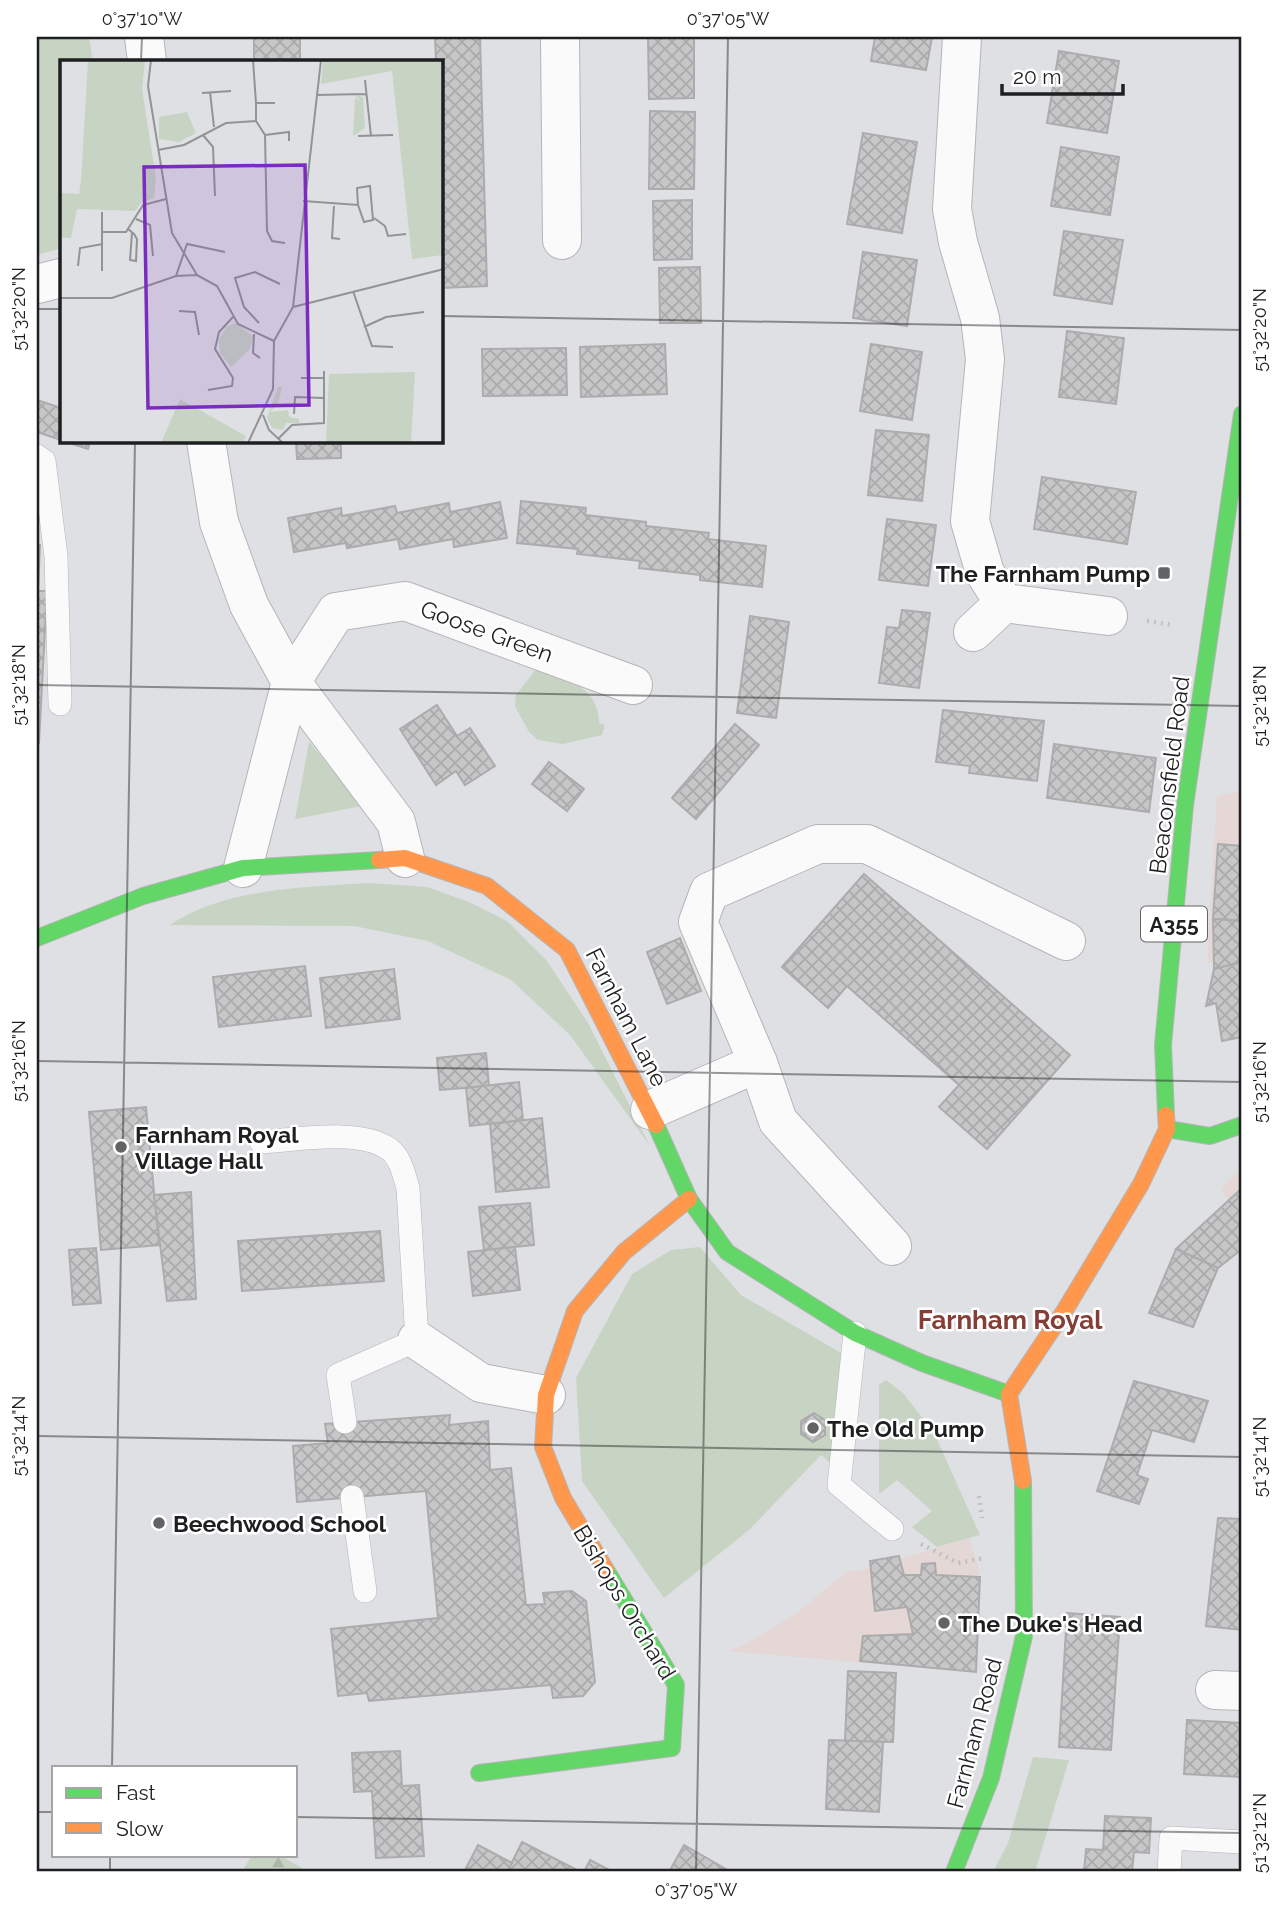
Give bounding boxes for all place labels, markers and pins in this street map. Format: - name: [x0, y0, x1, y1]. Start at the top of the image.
- place label: The Farnham Pump: [936, 560, 1150, 587]
- marker: The Farnham Pump: [1156, 565, 1172, 581]
- place label: Farnham Royal Village Hall: [135, 1121, 299, 1174]
- marker: Farnham Royal Village Hall: [113, 1139, 129, 1155]
- place label: The Old Pump: [827, 1415, 984, 1442]
- marker: The Old Pump: [805, 1420, 821, 1436]
- place label: Beechwood School: [173, 1510, 387, 1537]
- marker: Beechwood School: [151, 1515, 167, 1531]
- place label: The Duke's Head: [958, 1610, 1143, 1637]
- marker: The Duke's Head: [936, 1615, 952, 1631]

